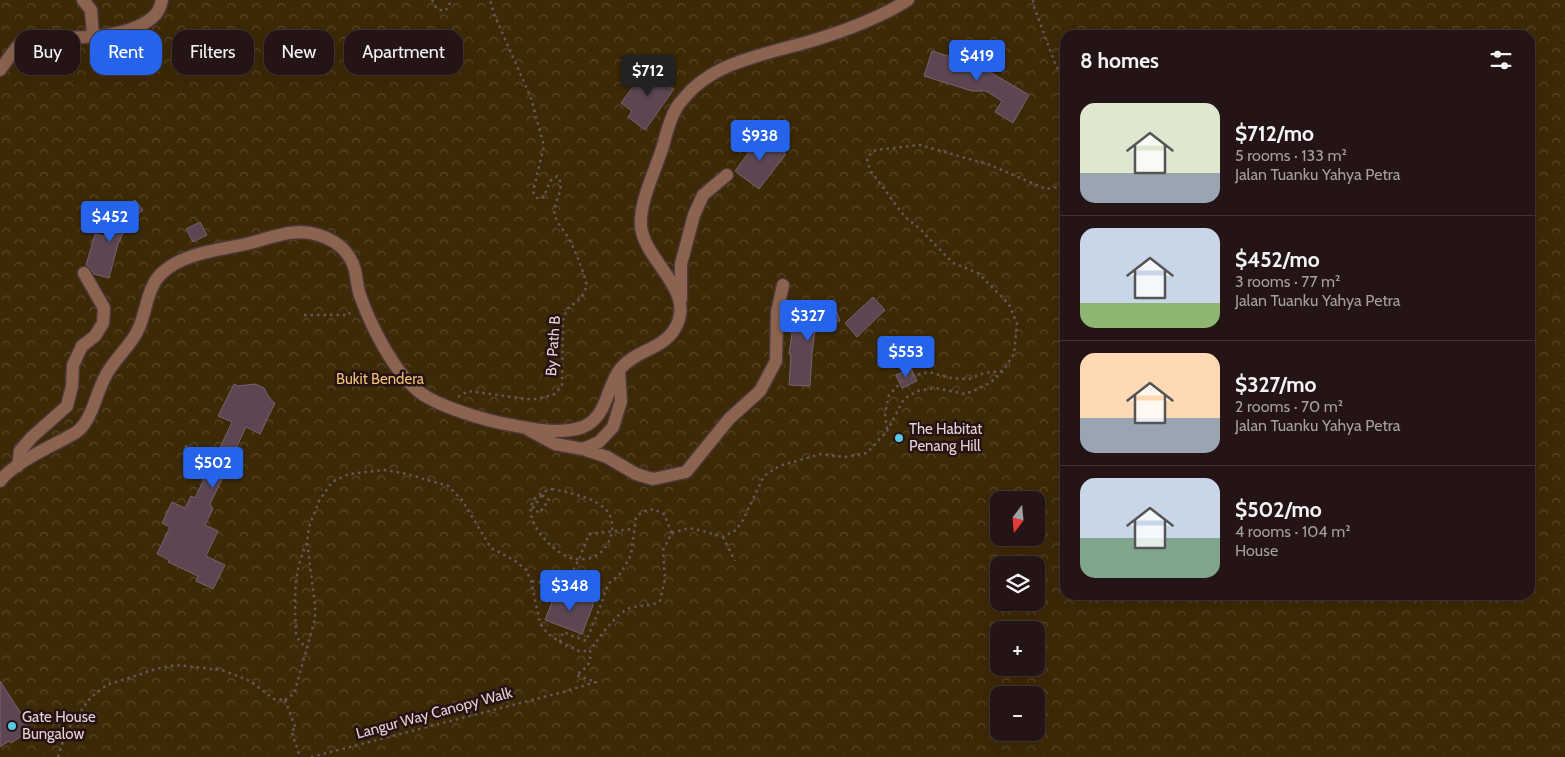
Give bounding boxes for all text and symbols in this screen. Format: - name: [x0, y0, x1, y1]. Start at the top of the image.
- chip: Buy: [15, 30, 80, 75]
- chip: Rent: [90, 30, 162, 75]
- chip: Filters: [172, 30, 254, 75]
- chip: New: [264, 30, 334, 75]
- chip: Apartment: [344, 30, 463, 75]
- pin: $419: [947, 39, 1007, 82]
- text: $419: [960, 46, 994, 65]
- icon: filters: [1487, 46, 1515, 74]
- text: 8 homes: [1080, 48, 1159, 73]
- pin: $712: [618, 54, 678, 97]
- text: $712: [632, 61, 664, 80]
- pin: $938: [730, 120, 790, 162]
- text: $712/mo: [1235, 121, 1314, 146]
- icon: home: [1120, 123, 1180, 183]
- text: $938: [742, 126, 778, 145]
- text: 5 rooms · 133 m²: [1235, 146, 1347, 165]
- text: Jalan Tuanku Yahya Petra: [1235, 165, 1400, 184]
- pin: $452: [80, 200, 140, 243]
- text: $452: [92, 207, 128, 226]
- text: $452/mo: [1235, 247, 1320, 272]
- icon: home: [1120, 248, 1180, 308]
- text: 3 rooms · 77 m²: [1235, 272, 1340, 291]
- text: Jalan Tuanku Yahya Petra: [1235, 291, 1400, 310]
- pin: $327: [778, 300, 838, 342]
- text: $327: [791, 306, 825, 325]
- street label: By Path B: [542, 315, 564, 377]
- pin: $553: [876, 336, 936, 378]
- text: $553: [888, 342, 924, 361]
- park label: Bukit Bendera: [336, 370, 425, 388]
- text: $327/mo: [1235, 372, 1316, 397]
- icon: home: [1120, 373, 1180, 433]
- text: 2 rooms · 70 m²: [1235, 397, 1343, 416]
- text: Jalan Tuanku Yahya Petra: [1235, 416, 1400, 435]
- place label: The Habitat Penang Hill: [909, 420, 982, 455]
- marker: The Habitat Penang Hill: [893, 432, 905, 444]
- pin: $502: [183, 446, 243, 489]
- text: $502: [194, 453, 232, 472]
- north arrow: [990, 491, 1045, 546]
- map controls: [990, 491, 1045, 741]
- text: $502/mo: [1235, 497, 1322, 522]
- icon: home: [1120, 498, 1180, 558]
- text: 4 rooms · 104 m²: [1235, 522, 1351, 541]
- text: House: [1235, 541, 1278, 560]
- button: layers: [990, 556, 1045, 611]
- pin: $348: [540, 570, 600, 612]
- text: $348: [551, 576, 589, 595]
- button: +: [990, 621, 1045, 676]
- street label: Langur Way Canopy Walk: [354, 683, 514, 743]
- button: −: [990, 686, 1045, 741]
- place label: Gate House Bungalow: [22, 708, 96, 743]
- marker: Gate House Bungalow: [6, 720, 18, 732]

